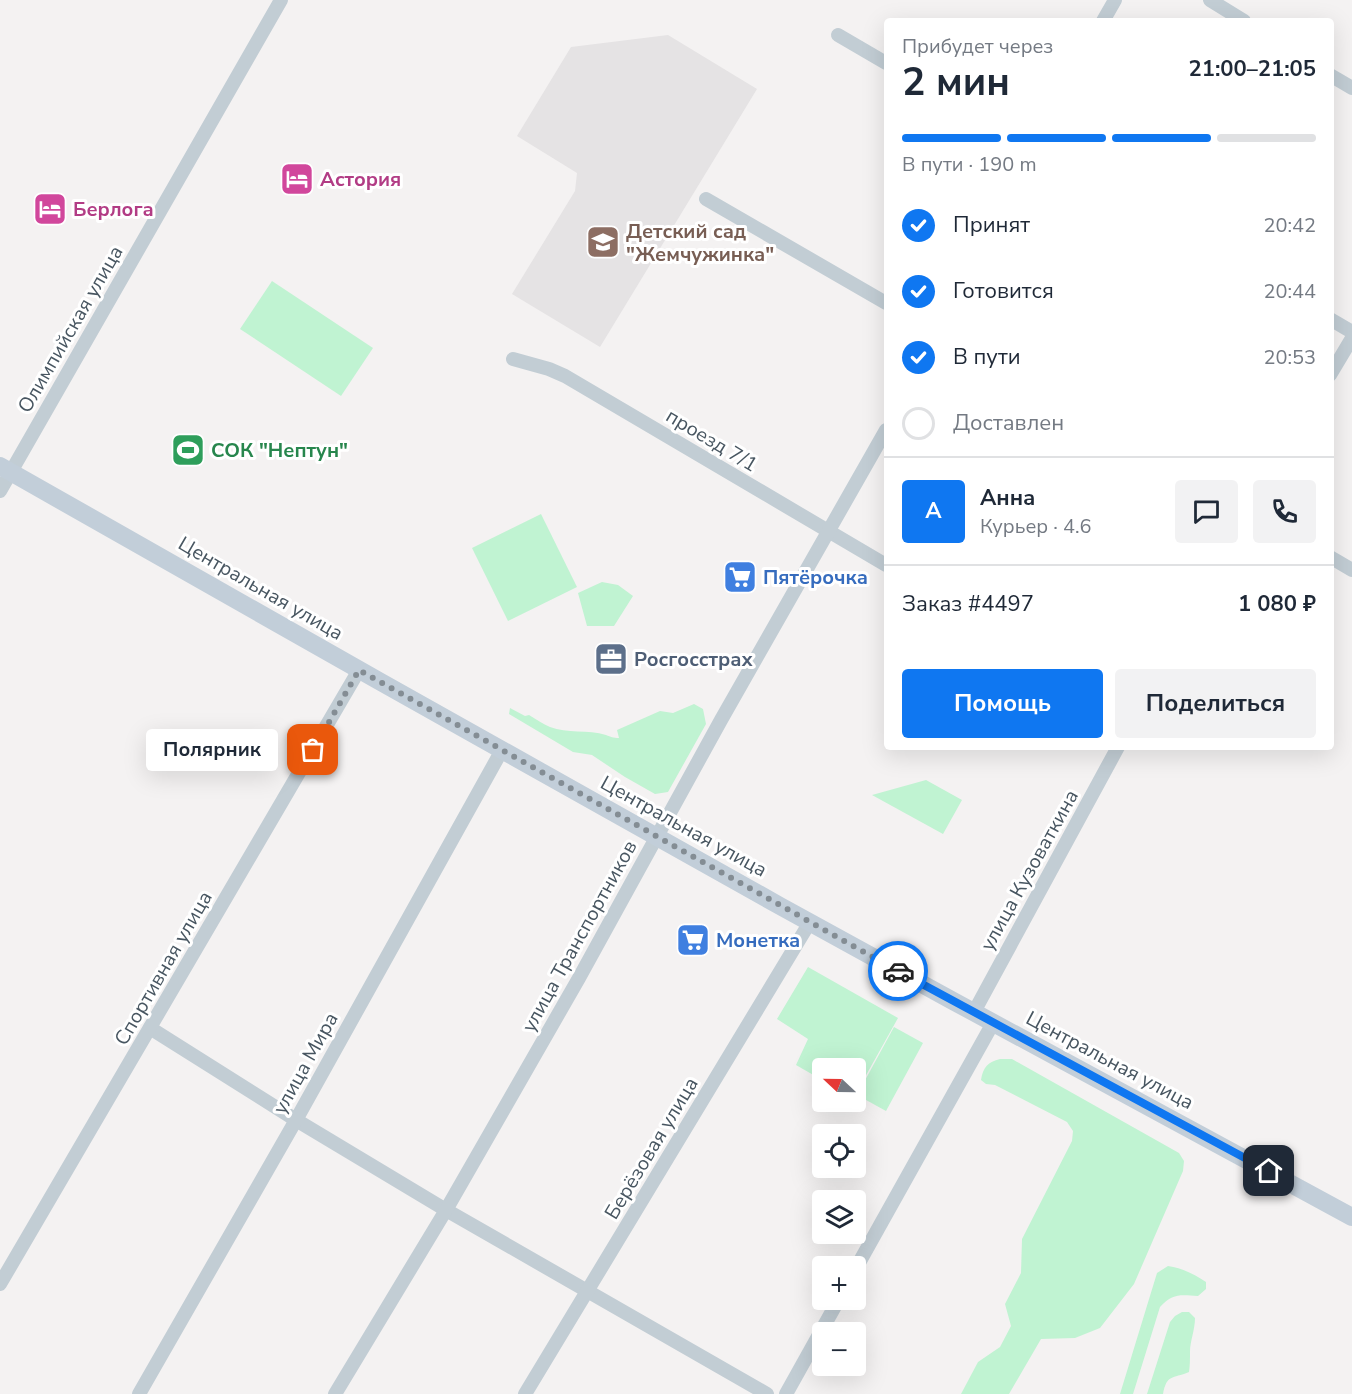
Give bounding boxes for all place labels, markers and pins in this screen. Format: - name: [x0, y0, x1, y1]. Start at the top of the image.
- hotel icon: Астория: [279, 161, 315, 197]
- place label: Астория: [320, 166, 401, 193]
- hotel icon: Берлога: [32, 191, 68, 227]
- place label: Берлога: [73, 196, 154, 223]
- place label: Детский сад "Жемчужинка": [626, 218, 774, 268]
- school or university icon: Детский сад "Жемчужинка": [585, 224, 621, 260]
- sports icon: СОК "Нептун": [170, 432, 206, 468]
- place label: СОК "Нептун": [211, 437, 348, 464]
- supermarket icon: Пятёрочка: [722, 559, 758, 595]
- place label: Пятёрочка: [763, 564, 868, 591]
- office icon: Росгосстрах: [593, 641, 629, 677]
- place label: Росгосстрах: [634, 646, 754, 673]
- pin: [287, 724, 338, 775]
- callout: Полярник: [145, 729, 277, 771]
- supermarket icon: Монетка: [675, 922, 711, 958]
- place label: Монетка: [716, 927, 800, 954]
- pin: [1243, 1145, 1294, 1196]

